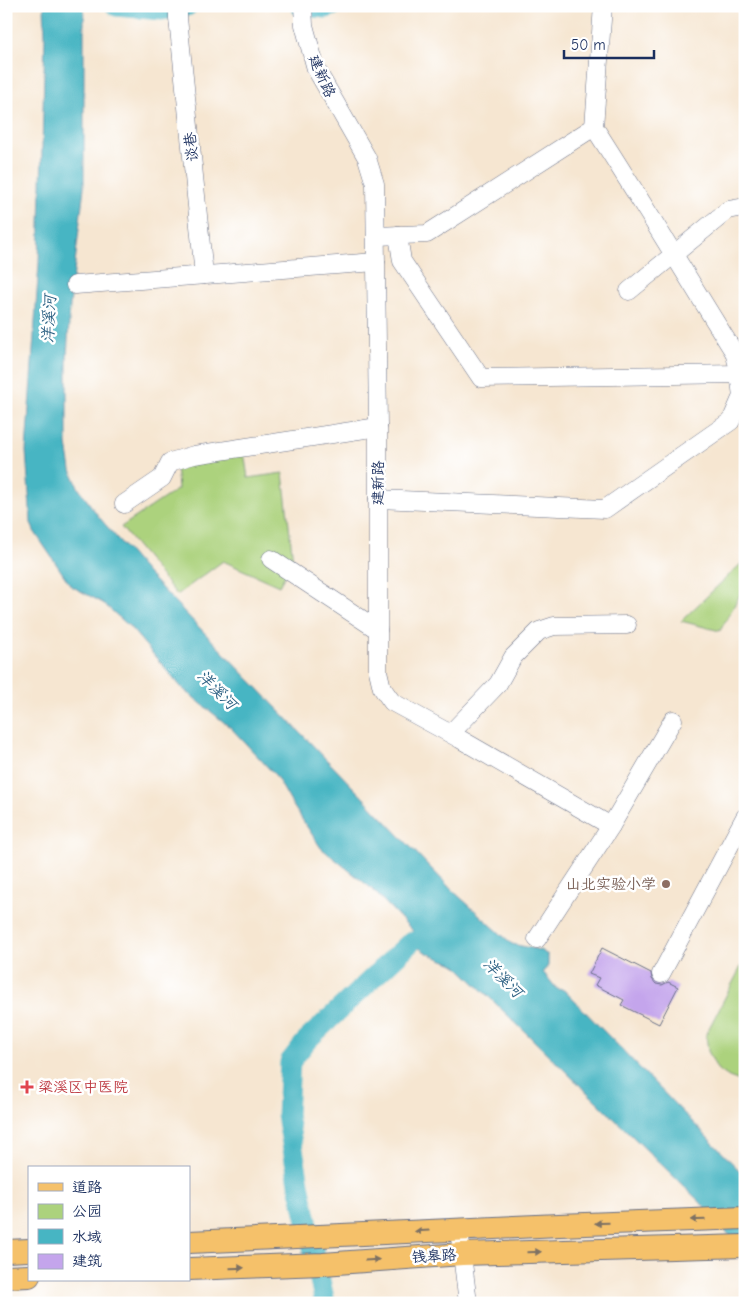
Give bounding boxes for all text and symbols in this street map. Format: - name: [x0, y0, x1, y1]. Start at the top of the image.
- scale bar: [564, 28, 654, 60]
- text: 50 m: [571, 36, 606, 54]
- street label: 建新路: [305, 52, 339, 100]
- street label: 谈巷: [180, 131, 202, 163]
- water label: 洋溪河: [39, 292, 59, 343]
- street label: 建新路: [369, 460, 387, 506]
- water label: 洋溪河: [194, 667, 242, 715]
- place label: 山北实验小学: [566, 875, 656, 893]
- marker: 山北实验小学: [660, 878, 672, 890]
- water label: 洋溪河: [480, 955, 528, 1003]
- place label: 梁溪区中医院: [38, 1078, 128, 1096]
- marker: 梁溪区中医院: [20, 1080, 34, 1094]
- legend: [28, 1166, 190, 1282]
- text: 道路: [72, 1178, 102, 1196]
- text: 公园: [72, 1202, 102, 1220]
- one-way arrow: [689, 1216, 705, 1224]
- one-way arrow: [594, 1220, 610, 1228]
- text: 水域: [72, 1228, 102, 1246]
- one-way arrow: [414, 1228, 430, 1236]
- street label: 钱皋路: [411, 1245, 457, 1267]
- one-way arrow: [526, 1248, 542, 1256]
- text: 建筑: [72, 1252, 102, 1270]
- one-way arrow: [364, 1256, 380, 1264]
- one-way arrow: [230, 1263, 246, 1271]

